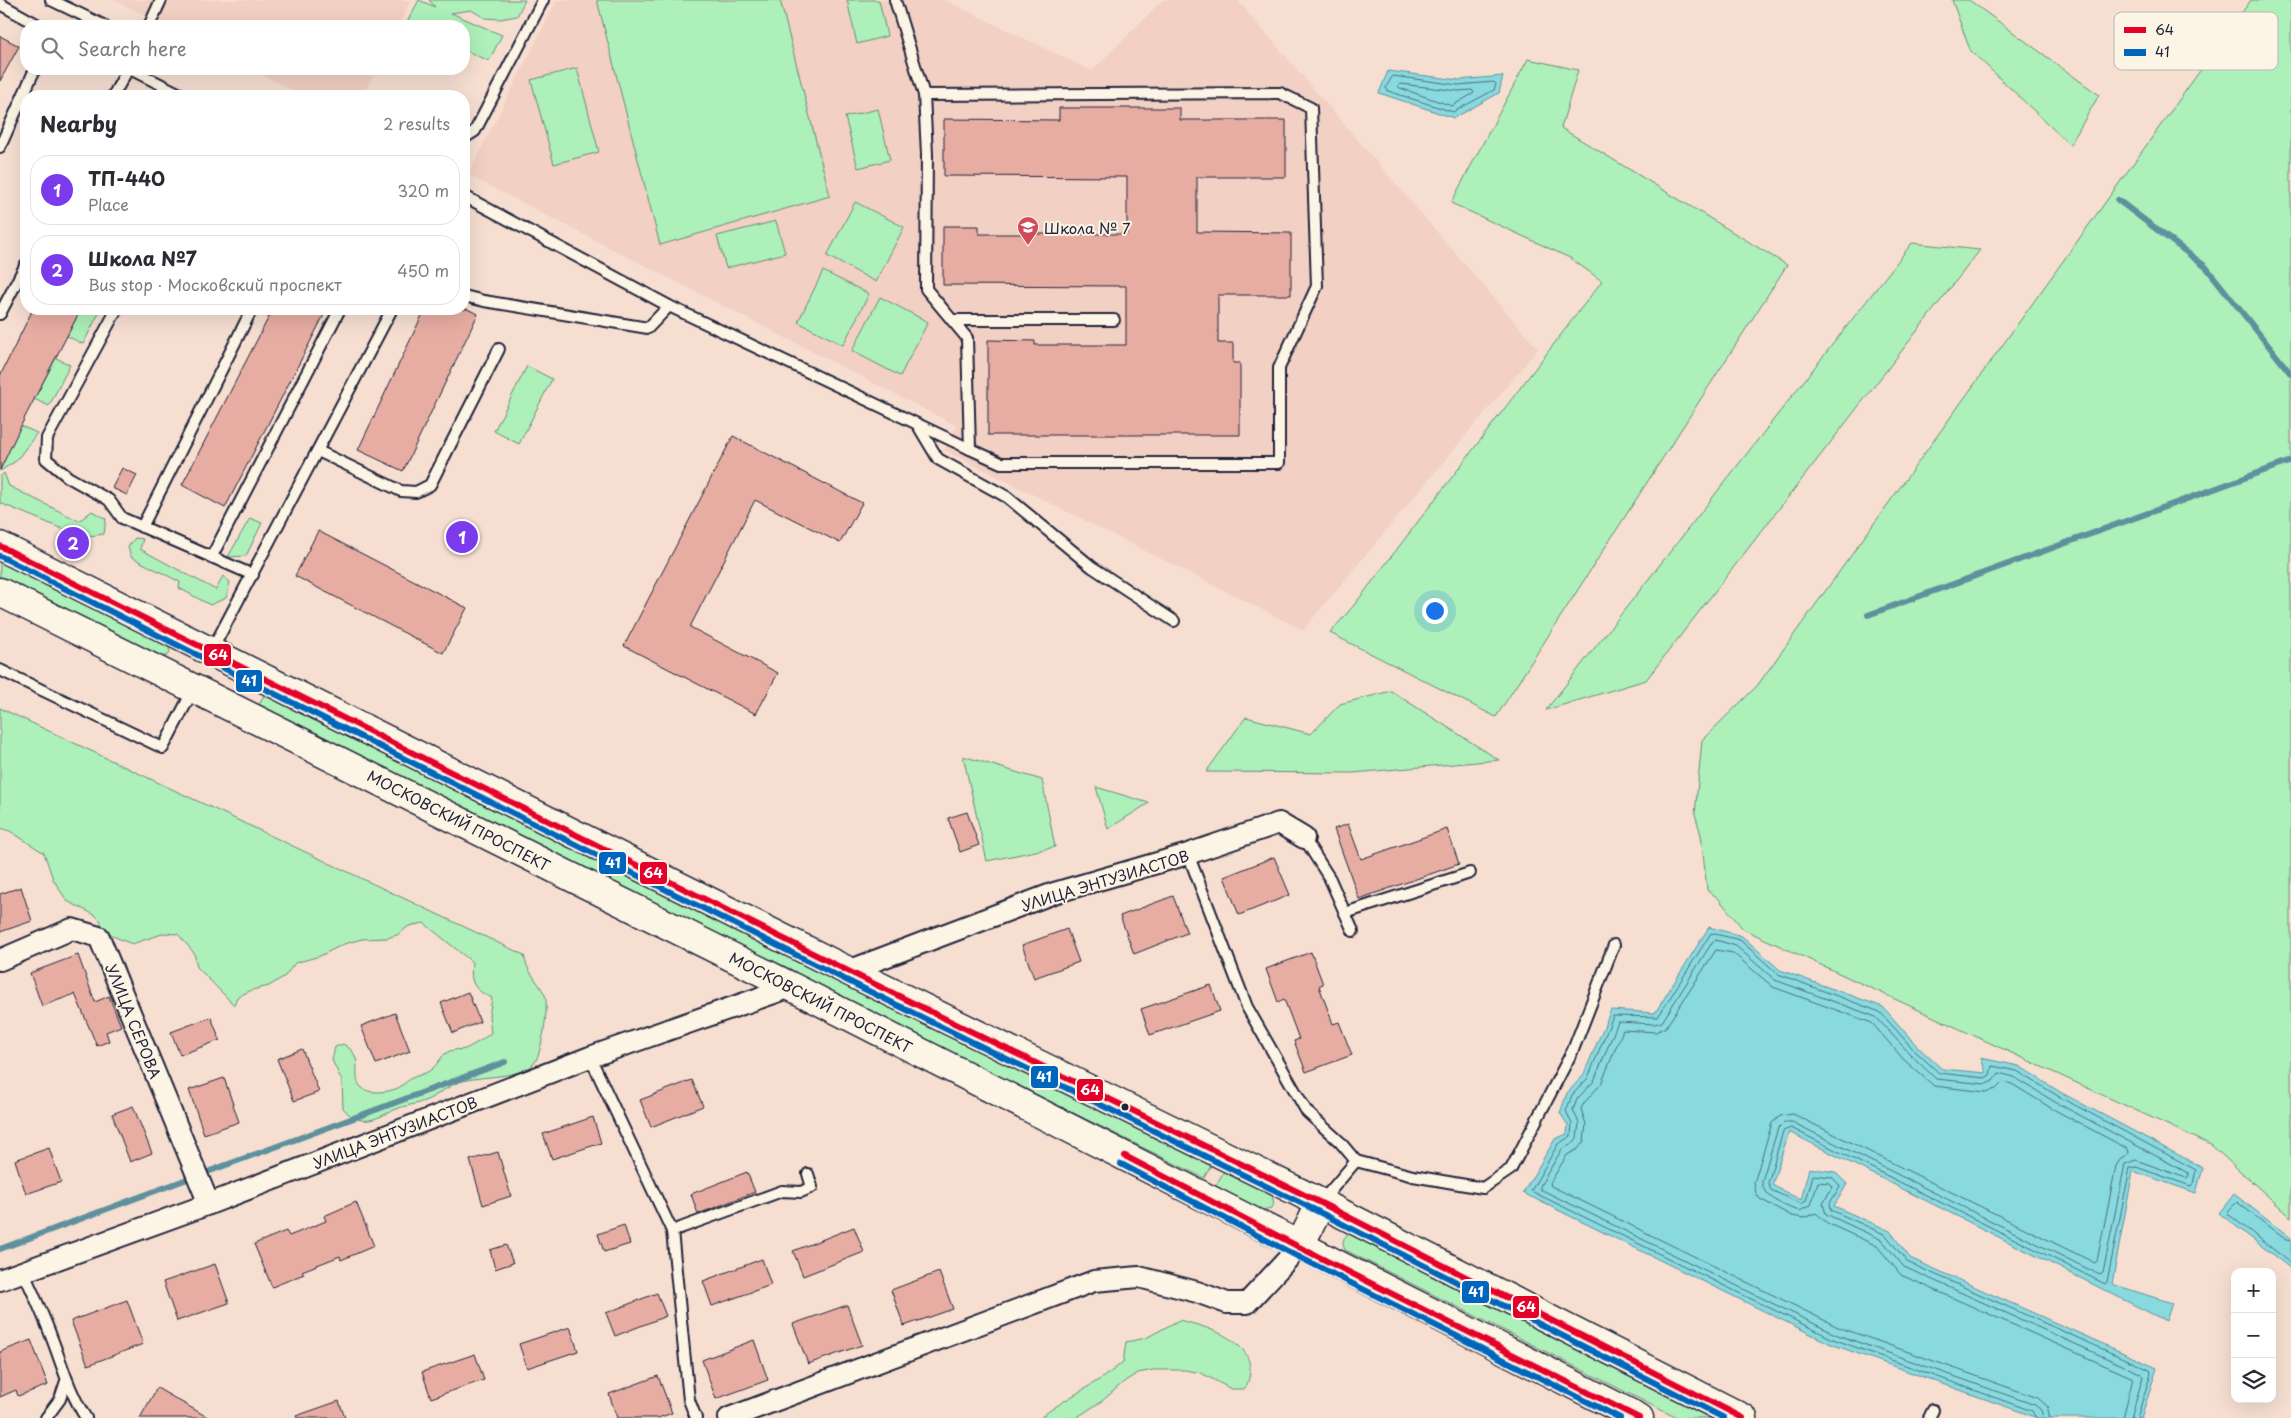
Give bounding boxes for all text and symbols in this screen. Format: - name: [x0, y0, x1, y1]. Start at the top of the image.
- legend: [2114, 12, 2278, 70]
- text: 64: [2155, 19, 2174, 40]
- search box: [20, 20, 470, 75]
- icon: search: [38, 34, 66, 62]
- text: Search here: [78, 34, 187, 62]
- text: 41: [2155, 41, 2170, 62]
- text: Nearby: [40, 107, 117, 139]
- text: 2 results: [383, 111, 450, 135]
- text: ТП-440: [88, 164, 165, 192]
- text: 1: [53, 178, 61, 202]
- text: 320 m: [398, 178, 449, 202]
- text: Place: [88, 192, 129, 216]
- school or university icon: Школа № 7: [1016, 215, 1040, 246]
- place label: Школа № 7: [1044, 216, 1131, 239]
- text: Школа №7: [88, 244, 197, 272]
- text: 2: [51, 258, 63, 282]
- text: 450 m: [397, 258, 449, 282]
- text: Bus stop · Московский проспект: [88, 272, 342, 296]
- pin: 1: [446, 518, 478, 556]
- pin: 2: [57, 524, 89, 562]
- your location: [1422, 598, 1448, 624]
- line badge: 64: [203, 643, 232, 667]
- text: 64: [208, 644, 228, 665]
- line badge: 41: [235, 669, 263, 693]
- text: 41: [241, 670, 257, 691]
- street label: МОСКОВСКИЙ ПРОСПЕКТ: [363, 764, 555, 877]
- street label: УЛИЦА ЭНТУЗИАСТОВ: [1018, 843, 1192, 917]
- line badge: 41: [598, 851, 627, 875]
- text: 41: [605, 852, 621, 873]
- line badge: 64: [639, 861, 668, 885]
- text: 64: [643, 862, 663, 883]
- street label: МОСКОВСКИЙ ПРОСПЕКТ: [725, 946, 917, 1059]
- street label: УЛИЦА СЕРОВА: [100, 960, 168, 1082]
- line badge: 41: [1030, 1065, 1059, 1089]
- text: 41: [1036, 1066, 1052, 1087]
- line badge: 64: [1076, 1078, 1104, 1102]
- text: 64: [1080, 1079, 1100, 1100]
- street label: УЛИЦА ЭНТУЗИАСТОВ: [309, 1090, 481, 1174]
- unlabelled marker: [1120, 1102, 1130, 1112]
- map controls: [2231, 1268, 2276, 1403]
- button: +: [2231, 1268, 2276, 1313]
- line badge: 41: [1461, 1280, 1490, 1304]
- text: 41: [1468, 1281, 1484, 1302]
- line badge: 64: [1512, 1295, 1540, 1319]
- text: 64: [1516, 1296, 1536, 1317]
- button: −: [2231, 1313, 2276, 1358]
- button: layers: [2231, 1358, 2276, 1403]

